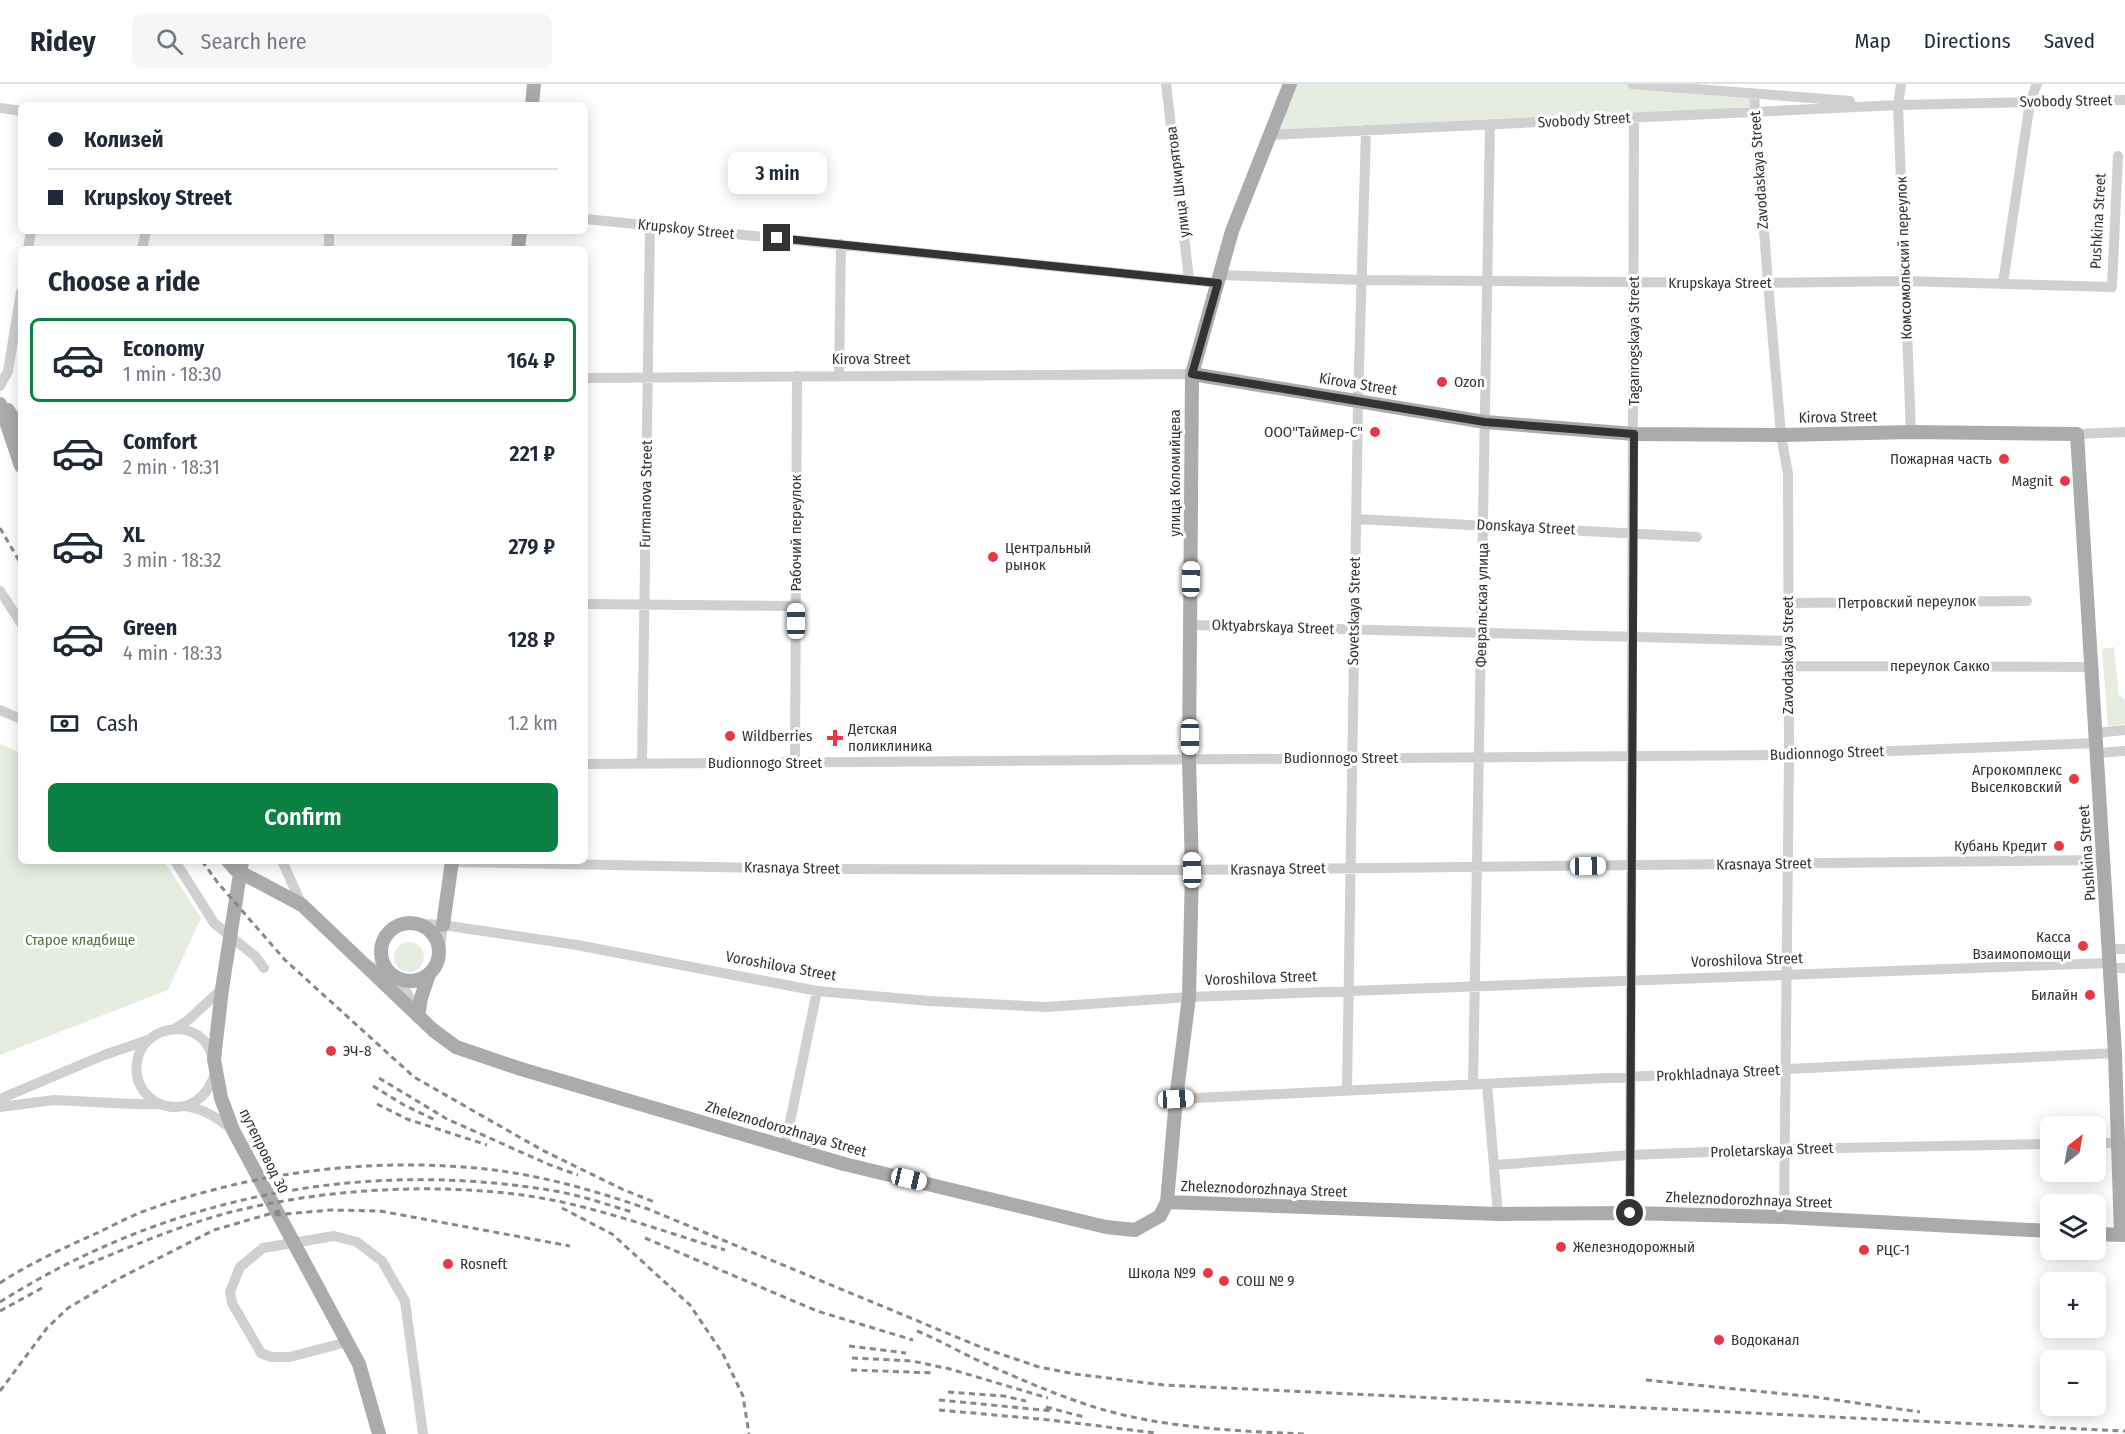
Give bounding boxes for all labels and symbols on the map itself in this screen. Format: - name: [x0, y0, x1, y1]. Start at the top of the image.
- street label: Svobody Street: [2019, 91, 2113, 111]
- street label: Svobody Street: [1537, 109, 1631, 131]
- street label: Zavodaskaya Street: [1746, 110, 1772, 230]
- street label: улица Шкирятова: [1162, 125, 1194, 239]
- callout: 3 min: [728, 151, 826, 193]
- street label: Pushkina Street: [2086, 172, 2110, 269]
- street label: Комсомольский переулок: [1892, 176, 1916, 340]
- street label: Krupskoy Street: [637, 215, 735, 243]
- route end: [763, 224, 790, 251]
- street label: Krupskaya Street: [1668, 274, 1772, 292]
- street label: Taganrogskaya Street: [1625, 276, 1643, 406]
- street label: Kirova Street: [832, 350, 910, 368]
- street label: Kirova Street: [1318, 369, 1398, 399]
- place label: Ozon: [1454, 373, 1485, 391]
- marker: Ozon: [1435, 375, 1449, 389]
- street label: Kirova Street: [1799, 407, 1878, 427]
- street label: улица Коломийцева: [1166, 409, 1184, 537]
- place label: ООО"Таймер-С": [1264, 423, 1363, 441]
- marker: ООО"Таймер-С": [1368, 425, 1382, 439]
- street label: Furmanova Street: [636, 440, 656, 548]
- place label: Пожарная часть: [1890, 450, 1992, 468]
- marker: Пожарная часть: [1997, 452, 2011, 466]
- place label: Magnit: [2011, 472, 2053, 490]
- marker: Magnit: [2058, 474, 2072, 488]
- street label: Рабочий переулок: [787, 475, 805, 592]
- street label: Donskaya Street: [1476, 515, 1576, 539]
- place label: Центральный рынок: [1005, 539, 1091, 574]
- street label: Февральская улица: [1472, 542, 1492, 668]
- marker: Центральный рынок: [986, 550, 1000, 564]
- street label: Sovetskaya Street: [1344, 556, 1364, 666]
- car: [1182, 561, 1200, 597]
- street label: Петровский переулок: [1838, 592, 1976, 612]
- street label: Zavodaskaya Street: [1779, 596, 1797, 714]
- car: [787, 603, 805, 639]
- street label: Oktyabrskaya Street: [1211, 616, 1335, 638]
- street label: переулок Сакко: [1890, 657, 1990, 675]
- car: [1181, 719, 1199, 755]
- place label: Детская поликлиника: [847, 720, 932, 755]
- place label: Wildberries: [742, 727, 812, 745]
- marker: Wildberries: [723, 729, 737, 743]
- marker: Детская поликлиника: [826, 729, 844, 747]
- street label: Budionnogo Street: [1769, 742, 1885, 764]
- street label: Budionnogo Street: [1284, 749, 1398, 767]
- street label: Budionnogo Street: [708, 754, 822, 772]
- place label: Агрокомплекс Выселковский: [1971, 761, 2063, 796]
- marker: Агрокомплекс Выселковский: [2067, 772, 2081, 786]
- street label: Pushkina Street: [2075, 804, 2099, 902]
- place label: Кубань Кредит: [1954, 837, 2048, 855]
- marker: Кубань Кредит: [2052, 839, 2066, 853]
- car: [1183, 852, 1201, 888]
- street label: Krasnaya Street: [1716, 854, 1812, 874]
- car: [1570, 857, 1606, 875]
- street label: Krasnaya Street: [744, 858, 840, 878]
- street label: Krasnaya Street: [1230, 859, 1326, 879]
- place label: Касса Взаимопомощи: [1972, 928, 2071, 963]
- park label: Старое кладбище: [25, 931, 135, 949]
- marker: Касса Взаимопомощи: [2076, 939, 2090, 953]
- street label: Voroshilova Street: [724, 947, 838, 985]
- street label: Voroshilova Street: [1691, 949, 1803, 971]
- street label: Voroshilova Street: [1205, 967, 1317, 989]
- place label: Билайн: [2031, 986, 2078, 1004]
- marker: Билайн: [2083, 988, 2097, 1002]
- place label: ЭЧ-8: [343, 1042, 372, 1060]
- marker: ЭЧ-8: [324, 1044, 338, 1058]
- street label: Prokhladnaya Street: [1656, 1061, 1780, 1085]
- car: [1158, 1089, 1194, 1109]
- street label: Zheleznodorozhnaya Street: [703, 1097, 869, 1161]
- street label: путепровод 30: [236, 1105, 292, 1197]
- north arrow: [2040, 1116, 2106, 1182]
- street label: Proletarskaya Street: [1710, 1139, 1834, 1161]
- car: [889, 1166, 929, 1192]
- street label: Zheleznodorozhnaya Street: [1180, 1177, 1348, 1201]
- street label: Zheleznodorozhnaya Street: [1665, 1188, 1833, 1212]
- route start: [1616, 1199, 1643, 1226]
- place label: Железнодорожный: [1573, 1238, 1695, 1256]
- marker: Железнодорожный: [1554, 1240, 1568, 1254]
- place label: РЦС-1: [1876, 1241, 1910, 1259]
- marker: РЦС-1: [1857, 1243, 1871, 1257]
- place label: Rosneft: [460, 1255, 507, 1273]
- marker: Rosneft: [441, 1257, 455, 1271]
- place label: Школа №9: [1128, 1264, 1196, 1282]
- marker: Школа №9: [1201, 1266, 1215, 1280]
- place label: СОШ № 9: [1236, 1272, 1295, 1290]
- marker: СОШ № 9: [1217, 1274, 1231, 1288]
- place label: Водоканал: [1731, 1331, 1800, 1349]
- marker: Водоканал: [1712, 1333, 1726, 1347]

